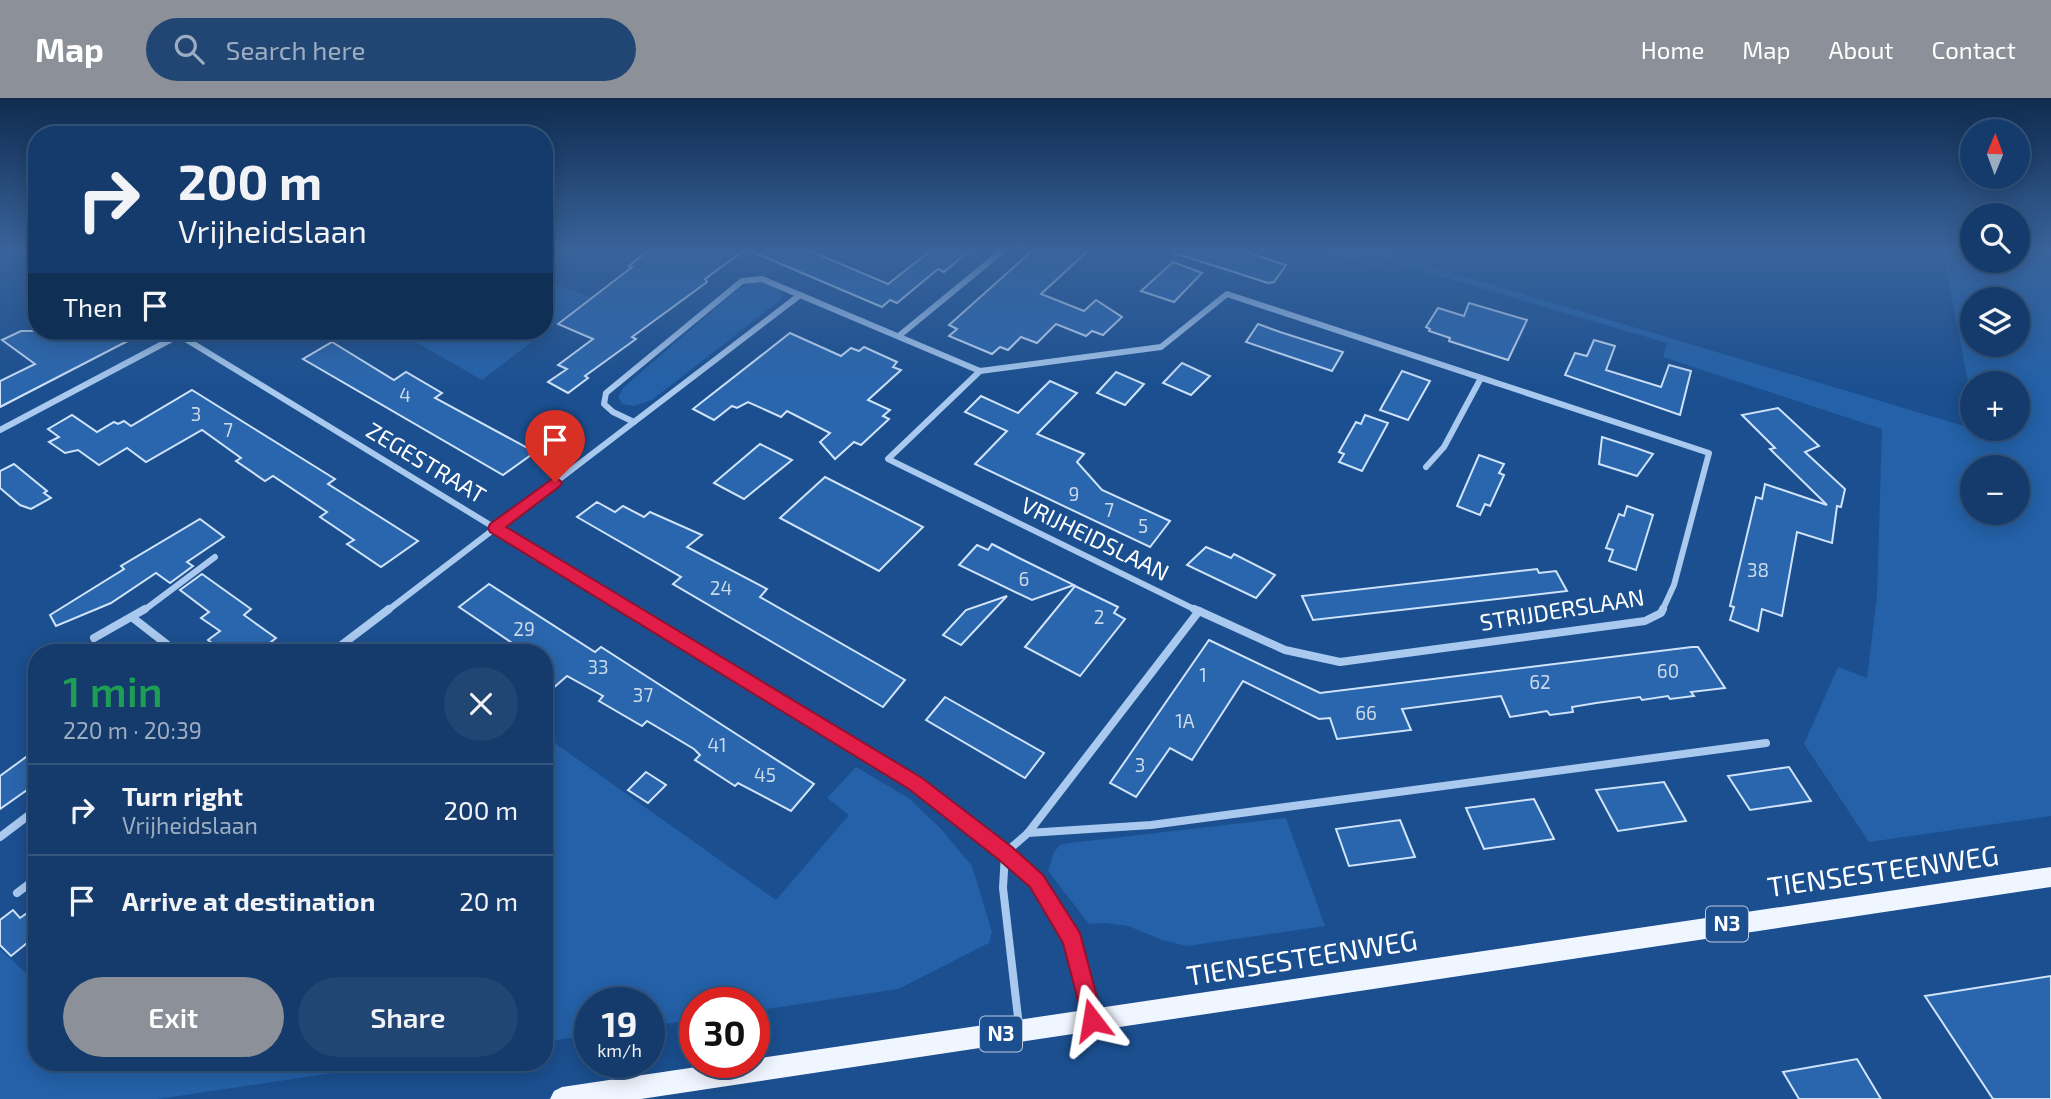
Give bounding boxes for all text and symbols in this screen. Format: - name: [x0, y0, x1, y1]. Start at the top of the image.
- search box: [146, 18, 636, 81]
- text: Map: [35, 29, 104, 69]
- icon: search: [170, 30, 208, 68]
- text: Search here: [226, 34, 365, 65]
- text: Home: [1641, 35, 1704, 64]
- text: Map: [1742, 35, 1790, 64]
- text: About: [1828, 35, 1894, 64]
- text: Contact: [1932, 35, 2016, 64]
- north arrow: [1960, 119, 2030, 189]
- map controls: [1960, 119, 2030, 525]
- text: 200 m: [178, 151, 322, 210]
- icon: right: [63, 154, 154, 245]
- button: search: [1960, 203, 2030, 273]
- text: Vrijheidslaan: [178, 211, 367, 249]
- icon: arrive: [136, 287, 174, 325]
- button: layers: [1960, 287, 2030, 357]
- text: Then: [63, 291, 122, 322]
- button: +: [1960, 371, 2030, 441]
- house number: 4: [399, 383, 411, 406]
- house number: 3: [191, 402, 201, 425]
- pin: [525, 410, 585, 482]
- street label: ZEGESTRAAT: [362, 416, 491, 509]
- house number: 7: [223, 418, 233, 441]
- icon: arrive: [536, 421, 574, 459]
- button: −: [1960, 455, 2030, 525]
- house number: 9: [1069, 482, 1079, 505]
- street label: VRIJHEIDSLAAN: [1017, 490, 1174, 586]
- house number: 7: [1104, 498, 1114, 521]
- house number: 5: [1138, 514, 1148, 537]
- house number: 38: [1747, 558, 1769, 581]
- house number: 6: [1019, 567, 1029, 590]
- house number: 24: [710, 576, 732, 599]
- street label: STRIJDERSLAAN: [1478, 582, 1646, 636]
- house number: 2: [1094, 605, 1104, 628]
- house number: 29: [513, 617, 535, 640]
- house number: 33: [587, 655, 609, 678]
- house number: 60: [1657, 659, 1679, 682]
- house number: 1: [1199, 663, 1207, 686]
- text: 1 min: [63, 665, 163, 715]
- button: close: [444, 667, 518, 741]
- house number: 62: [1529, 670, 1551, 693]
- house number: 37: [633, 683, 653, 706]
- house number: 66: [1355, 701, 1377, 724]
- house number: 1A: [1175, 709, 1195, 732]
- text: 220 m · 20:39: [63, 716, 202, 744]
- house number: 41: [707, 733, 727, 756]
- house number: 3: [1135, 753, 1145, 776]
- house number: 45: [754, 763, 776, 786]
- text: Turn right: [122, 780, 243, 811]
- icon: right: [63, 791, 101, 829]
- text: 200 m: [443, 794, 518, 825]
- text: Vrijheidslaan: [122, 811, 258, 839]
- street label: TIENSESTEENWEG: [1765, 837, 2001, 903]
- icon: arrive: [63, 882, 101, 920]
- text: Arrive at destination: [122, 885, 375, 916]
- text: 20 m: [459, 885, 518, 916]
- road number: N3: [1706, 906, 1748, 942]
- street label: TIENSESTEENWEG: [1184, 922, 1420, 992]
- button: Exit: [63, 977, 284, 1057]
- button: Share: [298, 977, 518, 1057]
- position arrow: [1055, 983, 1129, 1057]
- speed limit sign: 30: [679, 987, 770, 1078]
- text: 19: [602, 1002, 637, 1044]
- road number: N3: [980, 1016, 1022, 1052]
- text: km/h: [597, 1039, 642, 1061]

